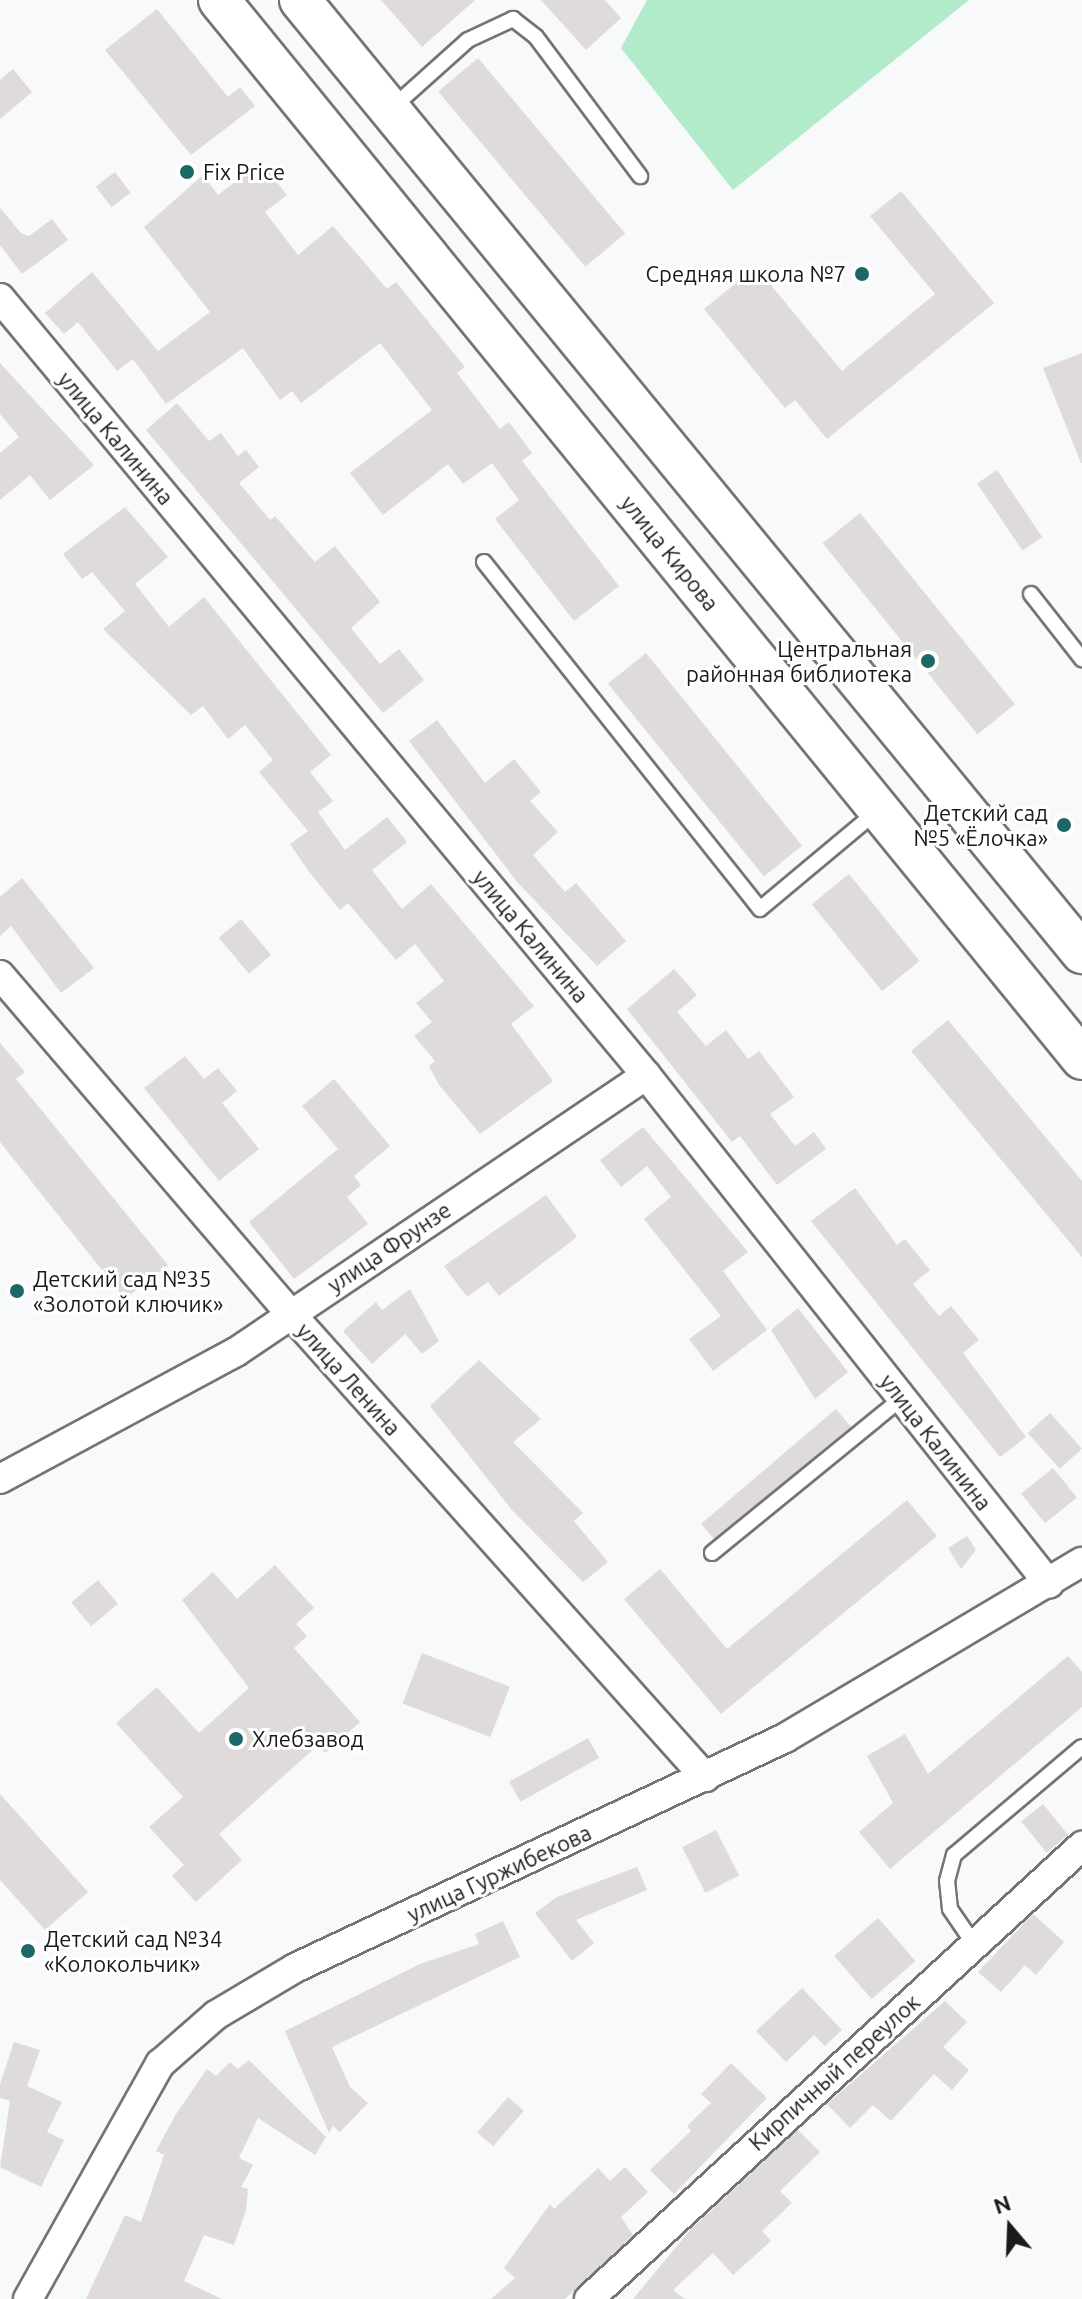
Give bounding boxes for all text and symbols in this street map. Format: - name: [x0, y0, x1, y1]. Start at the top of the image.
- place label: Fix Price: [203, 159, 285, 185]
- marker: Fix Price: [178, 163, 196, 181]
- place label: Средняя школа №7: [646, 261, 846, 287]
- marker: Средняя школа №7: [853, 265, 871, 283]
- street label: улица Калинина: [53, 366, 179, 510]
- street label: улица Кирова: [615, 490, 725, 616]
- place label: Центральная районная библиотека: [686, 635, 912, 686]
- marker: Центральная районная библиотека: [919, 652, 937, 670]
- place label: Детский сад №5 «Ёлочка»: [913, 799, 1048, 850]
- marker: Детский сад №5 «Ёлочка»: [1055, 816, 1073, 834]
- street label: улица Калинина: [468, 864, 594, 1008]
- street label: улица Фрунзе: [322, 1196, 456, 1298]
- place label: Детский сад №35 «Золотой ключик»: [33, 1265, 223, 1316]
- marker: Детский сад №35 «Золотой ключик»: [8, 1282, 26, 1300]
- street label: улица Ленина: [291, 1317, 407, 1441]
- street label: улица Калинина: [875, 1369, 997, 1515]
- place label: Хлебзавод: [252, 1726, 364, 1752]
- marker: Хлебзавод: [227, 1730, 245, 1748]
- street label: улица Гуржибекова: [403, 1819, 595, 1927]
- place label: Детский сад №34 «Колокольчик»: [44, 1925, 222, 1976]
- marker: Детский сад №34 «Колокольчик»: [19, 1942, 37, 1960]
- street label: Кирпичный переулок: [743, 1988, 925, 2156]
- north arrow: [970, 2187, 1050, 2267]
- text: N: [990, 2189, 1014, 2218]

